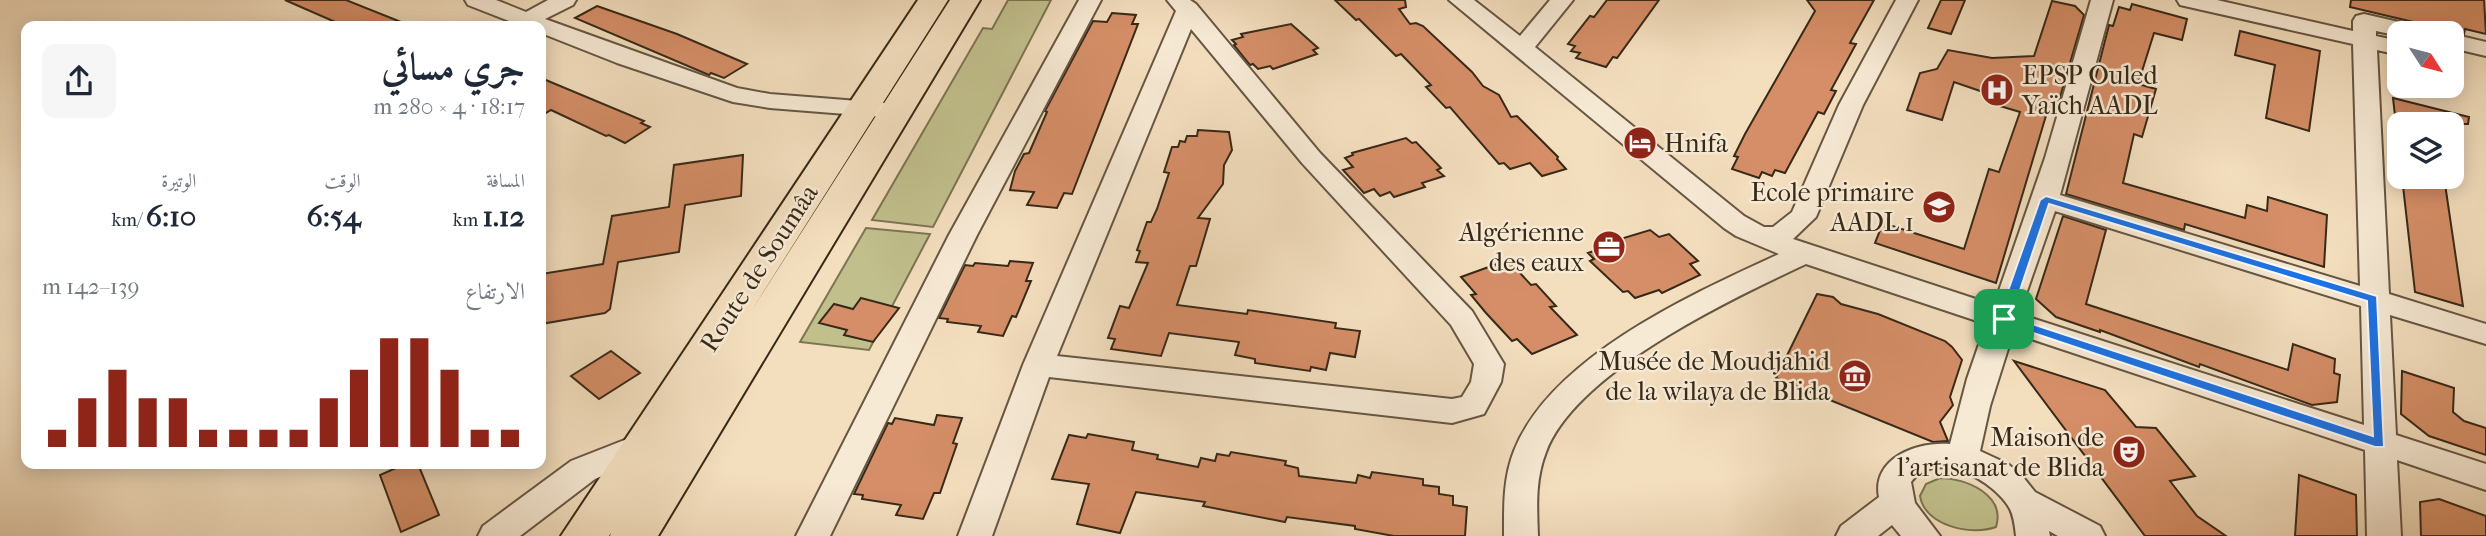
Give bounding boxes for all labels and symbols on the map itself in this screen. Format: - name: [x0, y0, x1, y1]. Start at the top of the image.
- north arrow: [2387, 21, 2464, 98]
- place label: EPSP Ouled Yaïch AADL: [2021, 60, 2158, 121]
- hospital icon: EPSP Ouled Yaïch AADL: [1978, 71, 2016, 109]
- hotel icon: Hnifa: [1621, 124, 1659, 162]
- place label: Hnifa: [1664, 128, 1729, 159]
- place label: Ecole primaire AADL 1: [1750, 177, 1914, 238]
- street label: Route de Soumâa: [693, 178, 825, 357]
- school or university icon: Ecole primaire AADL 1: [1920, 188, 1958, 226]
- place label: Algérienne des eaux: [1458, 217, 1584, 278]
- office icon: Algérienne des eaux: [1590, 228, 1628, 266]
- pin: [1974, 289, 2034, 349]
- place label: Musée de Moudjahid de la wilaya de Blida: [1598, 346, 1831, 407]
- museum icon: Musée de Moudjahid de la wilaya de Blida: [1836, 357, 1874, 395]
- place label: Maison de l'artisanat de Blida: [1896, 422, 2105, 483]
- theatre icon: Maison de l'artisanat de Blida: [2110, 433, 2148, 471]

